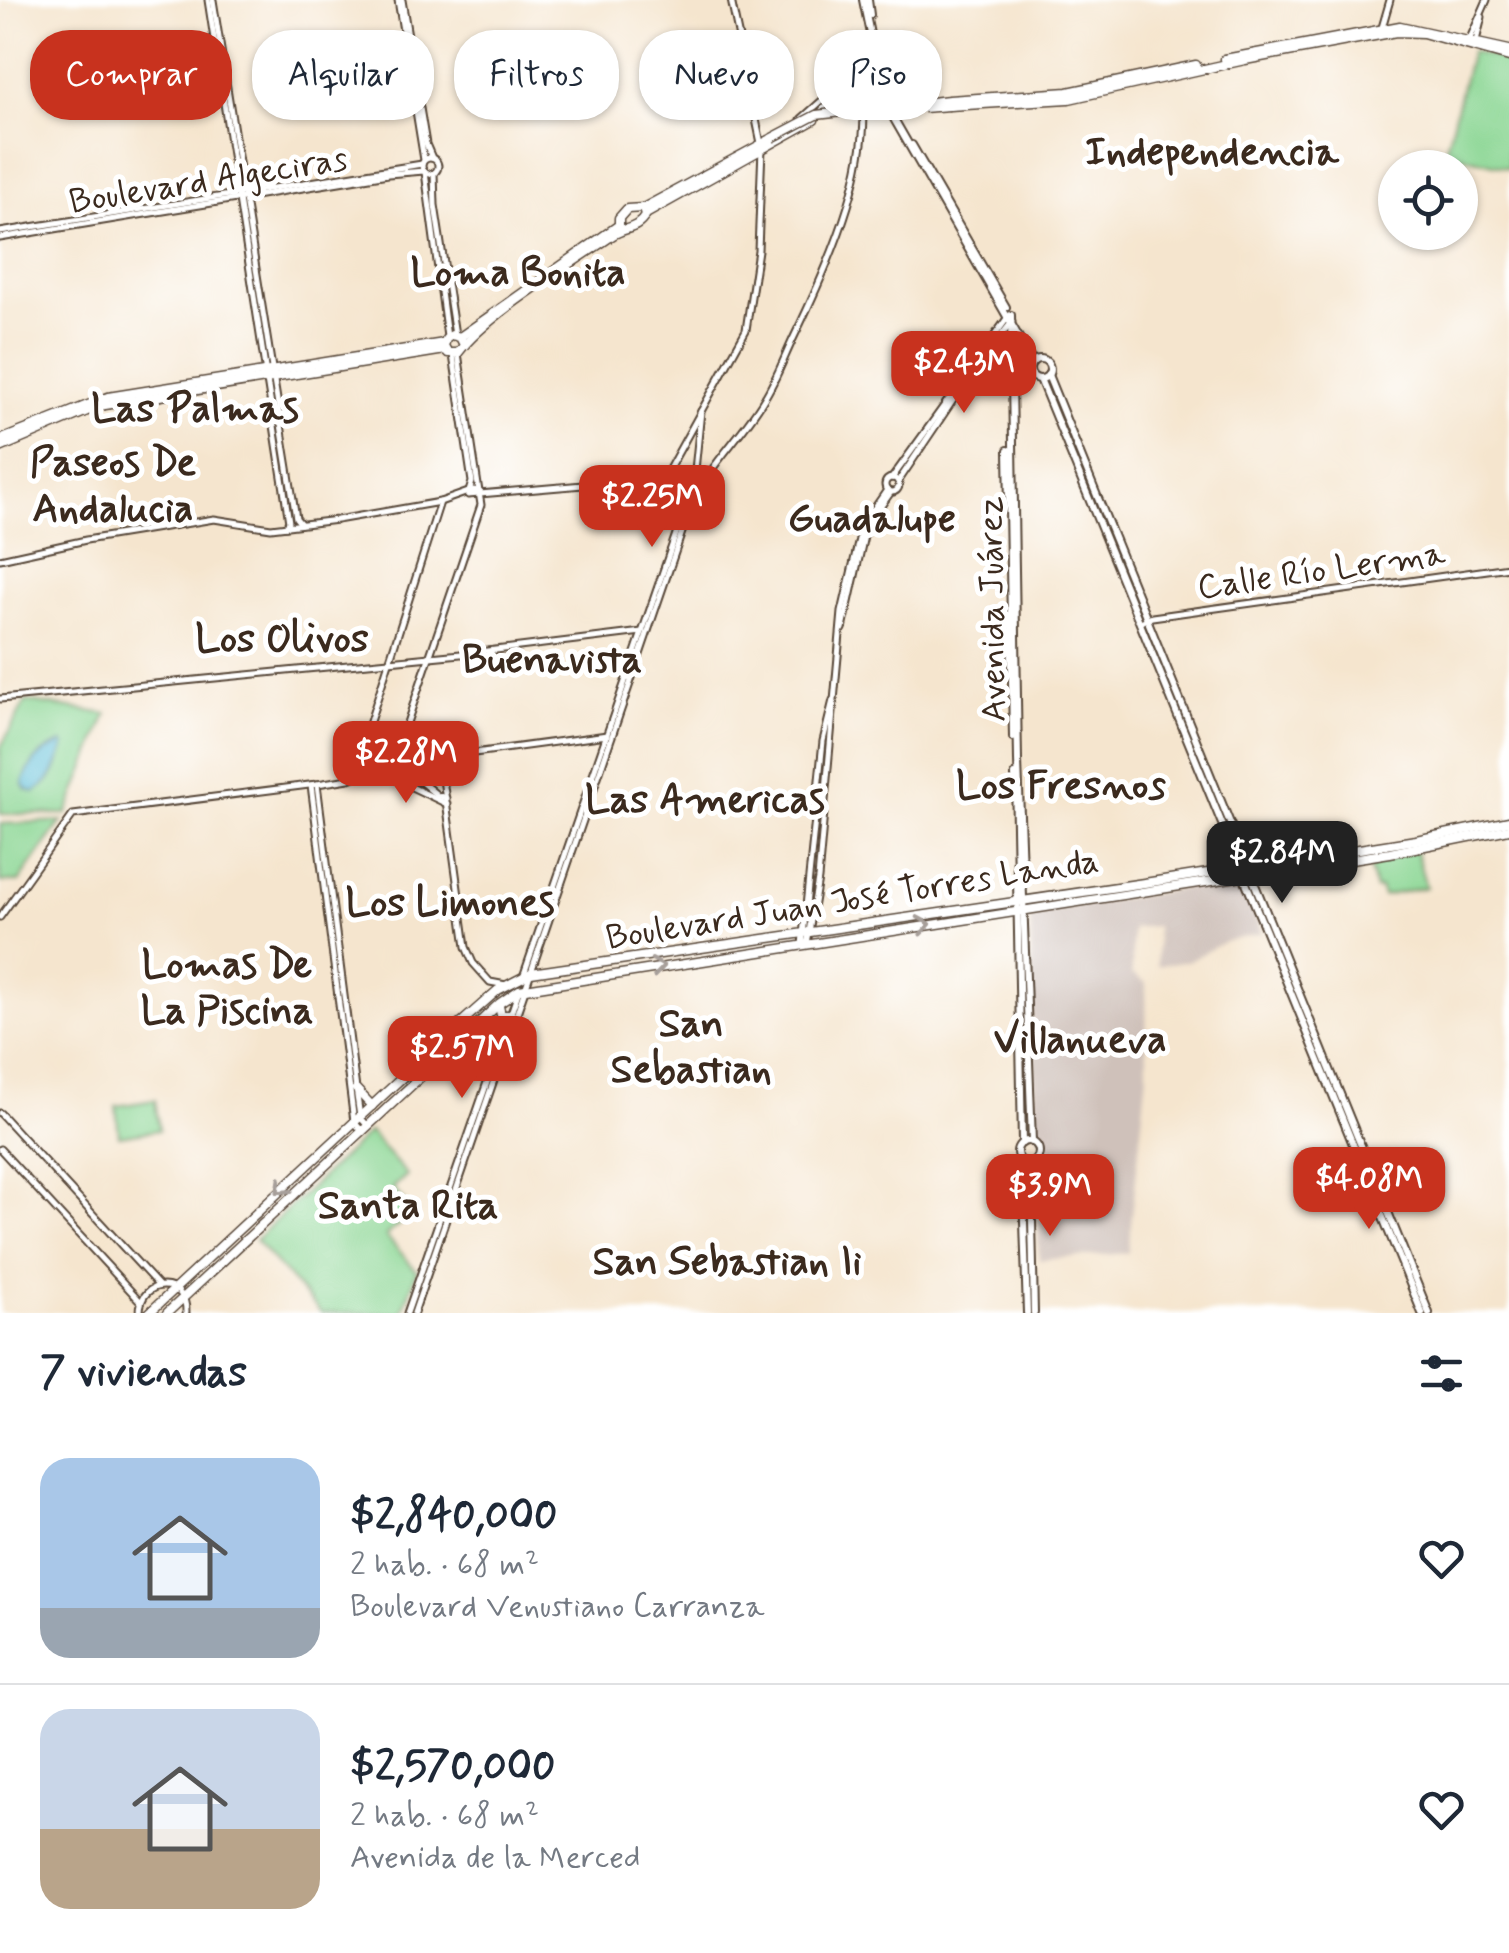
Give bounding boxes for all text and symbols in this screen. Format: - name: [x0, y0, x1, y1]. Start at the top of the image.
- chip: Comprar: [30, 30, 232, 120]
- chip: Alquilar: [252, 30, 434, 120]
- chip: Filtros: [454, 30, 619, 120]
- chip: Nuevo: [639, 30, 794, 120]
- chip: Piso: [814, 30, 942, 120]
- district label: Independencia: [1085, 127, 1340, 179]
- street label: Boulevard Algeciras: [66, 136, 351, 226]
- map controls: [1378, 150, 1478, 250]
- button: locate: [1378, 150, 1478, 250]
- district label: Loma Bonita: [410, 248, 626, 300]
- pin: $2.43M: [883, 331, 1045, 416]
- text: $2.43M: [913, 342, 1015, 384]
- district label: Las Palmas: [91, 384, 299, 436]
- district label: Paseos De Andalucia: [30, 438, 196, 536]
- pin: $2.25M: [571, 465, 733, 550]
- text: $2.25M: [601, 476, 703, 518]
- district label: Guadalupe: [788, 494, 956, 546]
- street label: Avenida Juárez: [968, 496, 1018, 722]
- street label: Calle Río Lerma: [1194, 531, 1449, 611]
- district label: Los Olivos: [195, 614, 369, 666]
- district label: Buenavista: [462, 635, 642, 687]
- pin: $2.28M: [325, 721, 487, 806]
- text: $2.28M: [355, 732, 457, 774]
- district label: Los Fresnos: [956, 761, 1166, 813]
- district label: Las Americas: [585, 775, 825, 827]
- pin: $2.84M: [1201, 821, 1363, 906]
- text: $2.84M: [1229, 832, 1335, 874]
- street label: Boulevard Juan José Torres Landa: [603, 838, 1102, 962]
- district label: Los Limones: [346, 878, 555, 930]
- one-way arrow: [915, 916, 932, 937]
- district label: Lomas De La Piscina: [141, 940, 313, 1038]
- one-way arrow: [650, 958, 666, 979]
- district label: San Sebastian: [610, 999, 772, 1097]
- district label: Villanueva: [994, 1015, 1166, 1067]
- pin: $2.57M: [381, 1016, 543, 1101]
- text: $2.57M: [410, 1027, 514, 1069]
- pin: $4.08M: [1288, 1147, 1450, 1232]
- pin: $3.9M: [980, 1154, 1120, 1239]
- text: $4.08M: [1315, 1158, 1423, 1200]
- text: $3.9M: [1008, 1165, 1092, 1207]
- one-way arrow: [275, 1176, 294, 1194]
- district label: Santa Rita: [318, 1181, 498, 1233]
- district label: San Sebastian Ii: [593, 1237, 862, 1289]
- text: 7 viviendas: [40, 1346, 247, 1401]
- icon: filters: [1414, 1346, 1469, 1401]
- text: $2,840,000: [350, 1489, 557, 1544]
- icon: home: [120, 1498, 240, 1618]
- icon: heart: [1414, 1531, 1469, 1586]
- text: 2 hab. · 68 m²: [350, 1544, 539, 1586]
- text: Boulevard Venustiano Carranza: [350, 1586, 765, 1628]
- text: $2,570,000: [350, 1740, 556, 1795]
- icon: home: [120, 1749, 240, 1869]
- icon: heart: [1414, 1782, 1469, 1837]
- text: 2 hab. · 68 m²: [350, 1795, 539, 1837]
- text: Avenida de la Merced: [350, 1837, 641, 1879]

